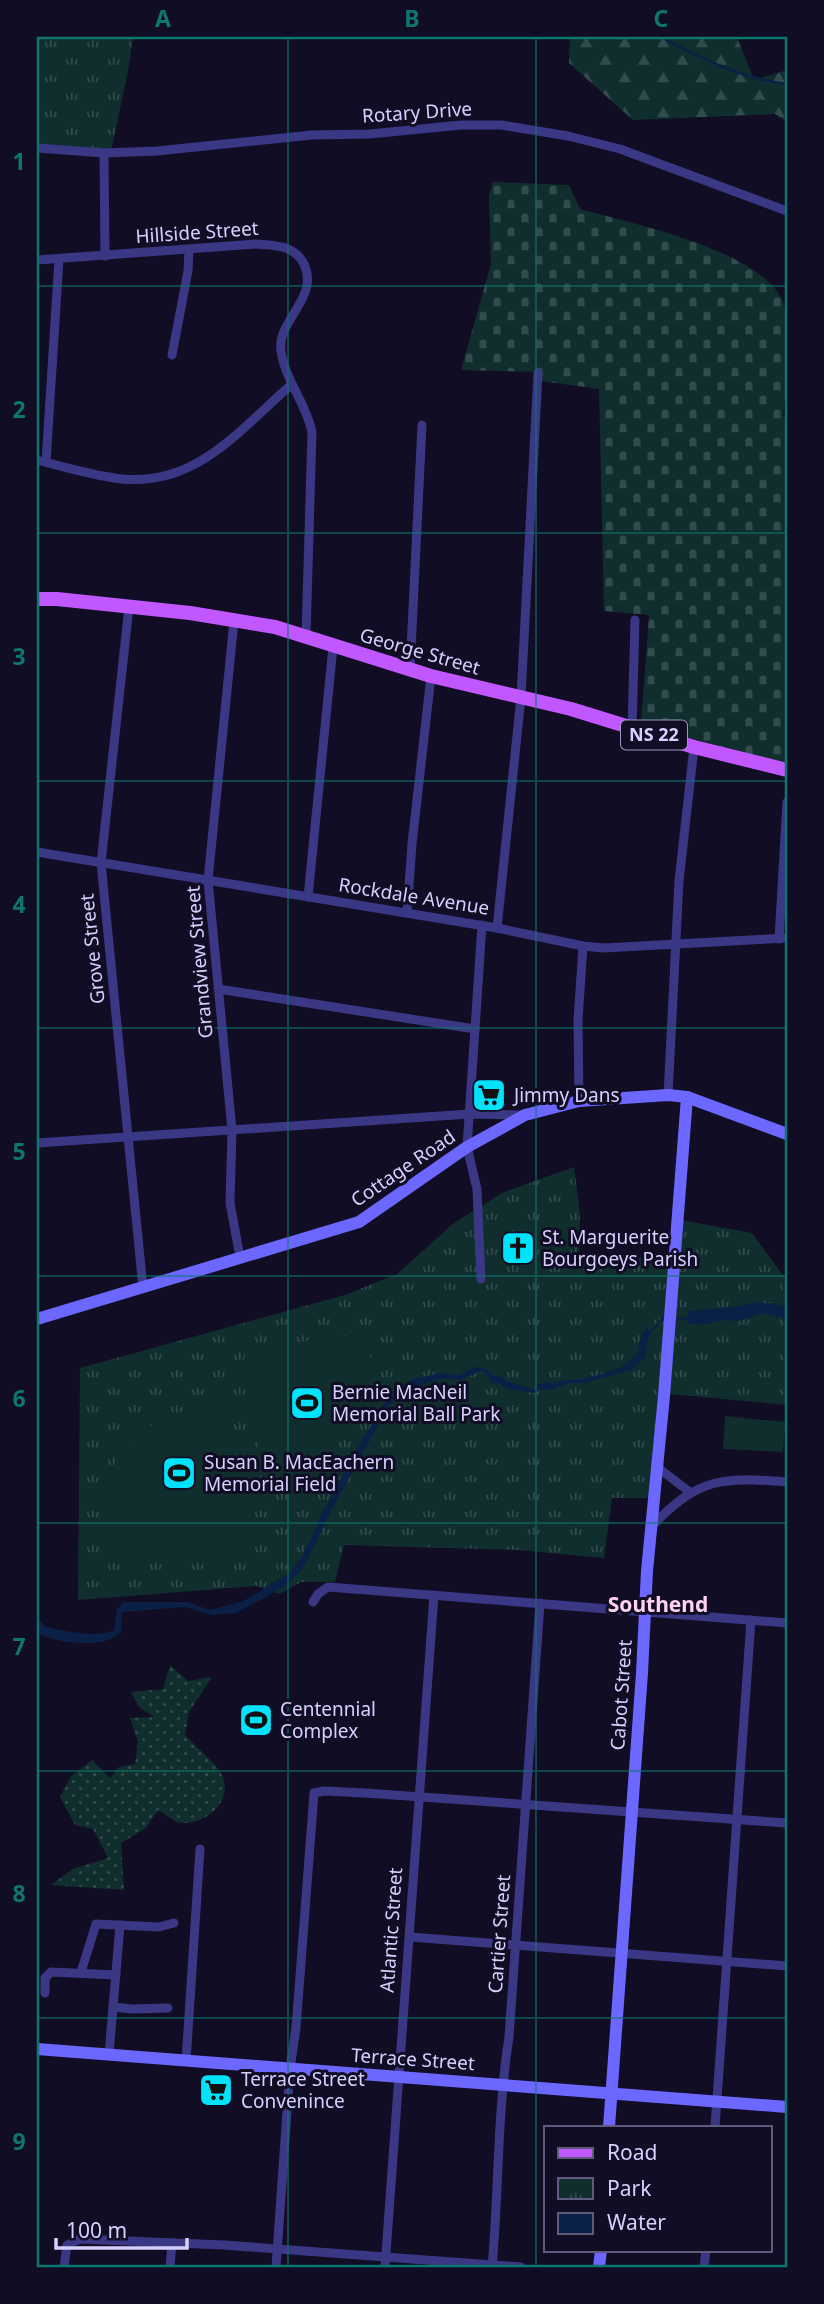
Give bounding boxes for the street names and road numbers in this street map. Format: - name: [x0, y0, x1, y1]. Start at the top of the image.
- street label: Rotary Drive: [361, 95, 473, 129]
- street label: Hillside Street: [135, 215, 259, 249]
- street label: George Street: [357, 621, 483, 681]
- road number: NS 22: [621, 720, 687, 750]
- street label: Rockdale Avenue: [337, 871, 491, 921]
- street label: Grandview Street: [179, 884, 219, 1039]
- street label: Grove Street: [73, 892, 111, 1005]
- street label: Cottage Road: [346, 1123, 460, 1213]
- street label: Cabot Street: [604, 1639, 638, 1751]
- street label: Atlantic Street: [374, 1867, 408, 1993]
- street label: Cartier Street: [482, 1874, 516, 1994]
- street label: Terrace Street: [350, 2042, 476, 2076]

